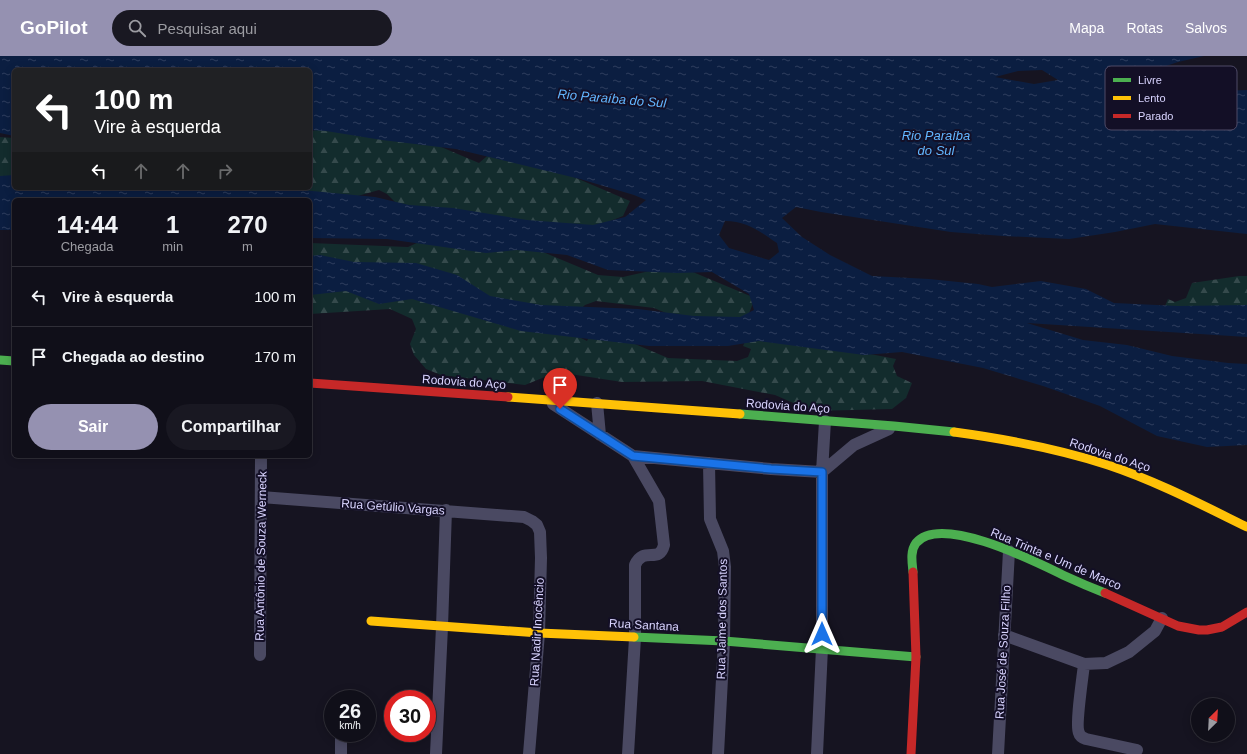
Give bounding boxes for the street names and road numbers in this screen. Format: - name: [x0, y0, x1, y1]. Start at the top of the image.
- street label: Rodovia do Aço: [422, 372, 507, 392]
- street label: Rodovia do Aço: [746, 396, 831, 416]
- street label: Rodovia do Aço: [1068, 435, 1152, 475]
- street label: Rua Antônio de Souza Werneck: [253, 470, 269, 641]
- street label: Rua Getúlio Vargas: [341, 496, 445, 518]
- street label: Rua Trinta e Um de Marco: [988, 525, 1124, 593]
- street label: Rua Jaime dos Santos: [714, 559, 730, 679]
- street label: Rua Nadir Inocêncio: [527, 577, 547, 687]
- street label: Rua José de Souza Filho: [993, 584, 1014, 719]
- street label: Rua Santana: [609, 616, 680, 634]

